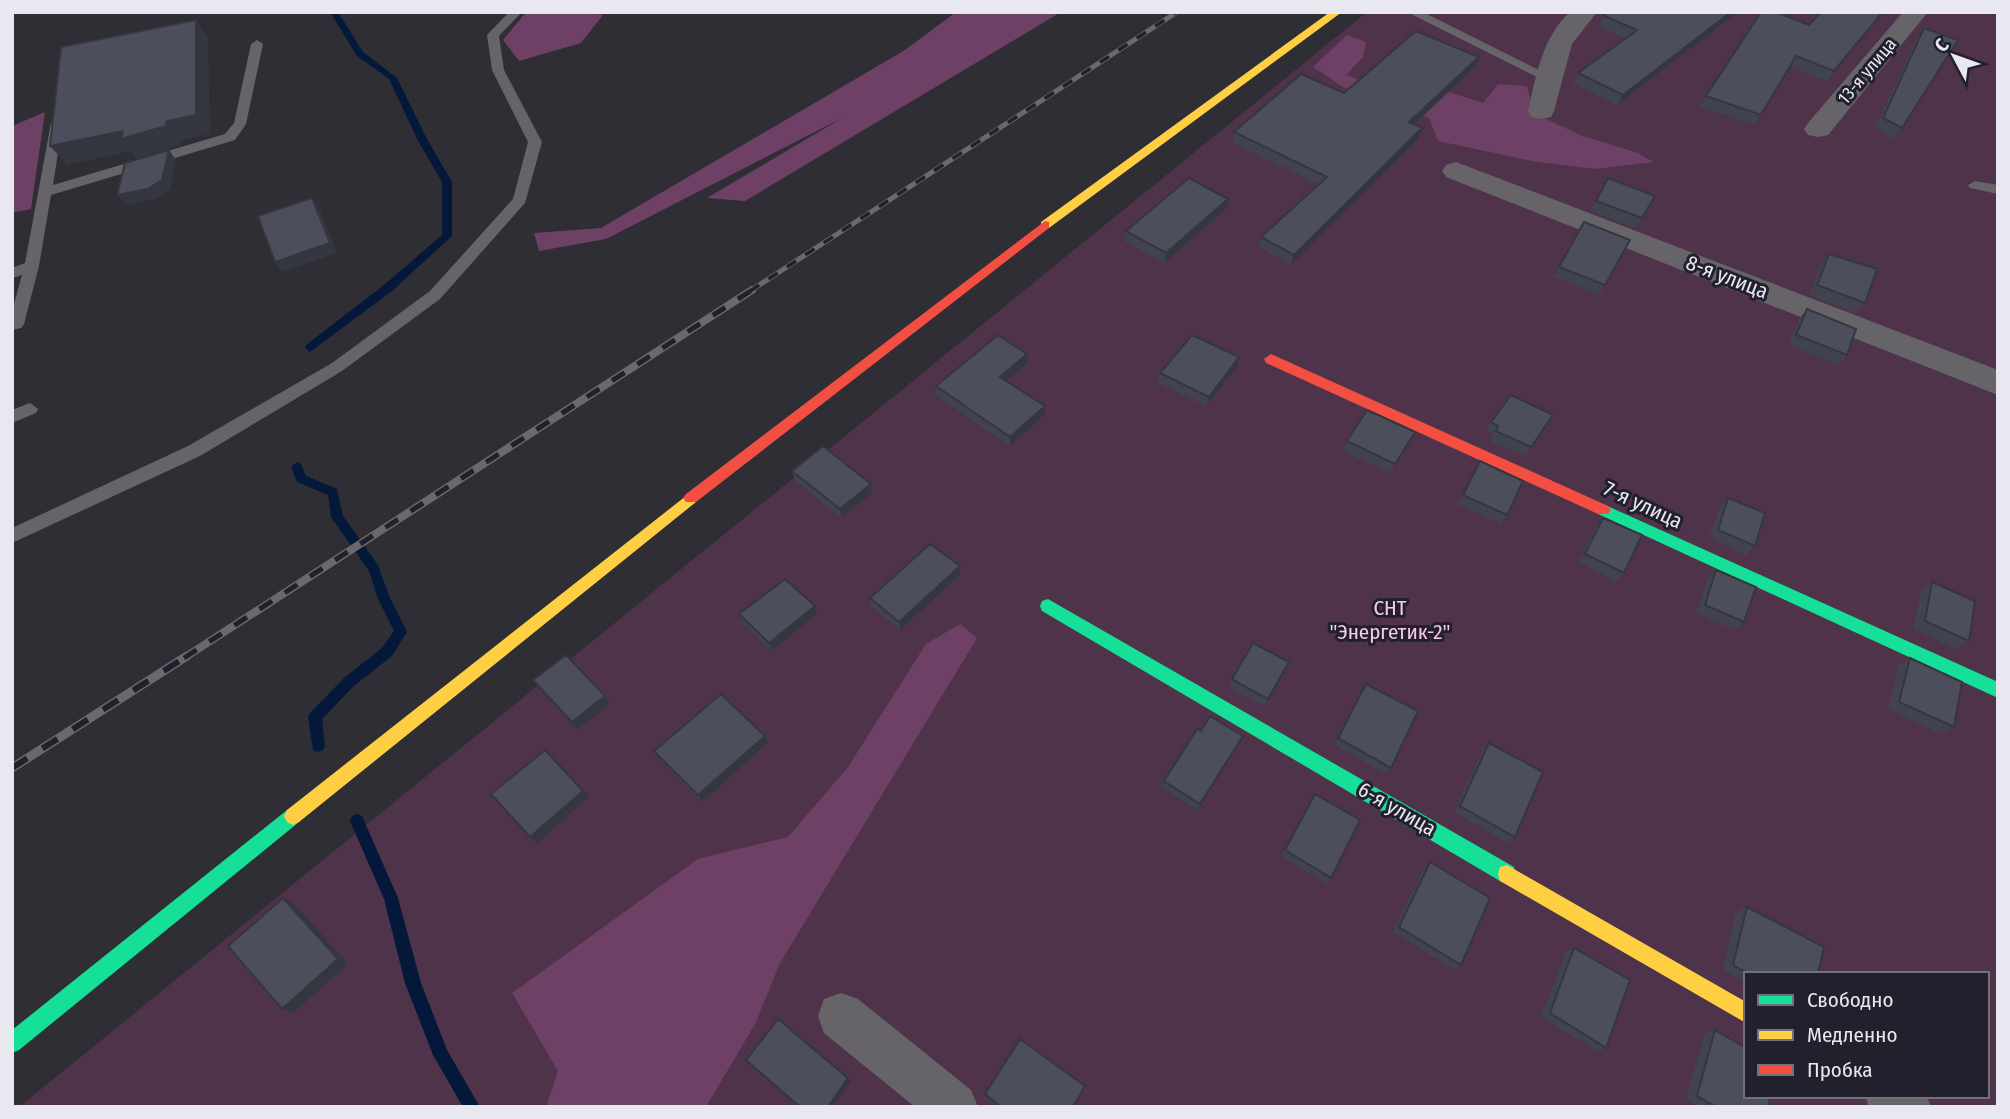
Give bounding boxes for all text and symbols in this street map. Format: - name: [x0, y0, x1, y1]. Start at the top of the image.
- north arrow: [1919, 21, 1989, 91]
- street label: 13-я улица: [1833, 33, 1901, 109]
- text: С: [1930, 34, 1954, 56]
- street label: 8-я улица: [1682, 249, 1772, 305]
- street label: 7-я улица: [1599, 475, 1687, 535]
- park label: СHТ "Энергетик-2": [1330, 595, 1450, 645]
- street label: 6-я улица: [1353, 776, 1441, 842]
- legend: [1744, 972, 1989, 1098]
- text: Свободно: [1807, 987, 1893, 1013]
- text: Медленно: [1807, 1022, 1897, 1048]
- text: Пробка: [1807, 1057, 1873, 1083]

